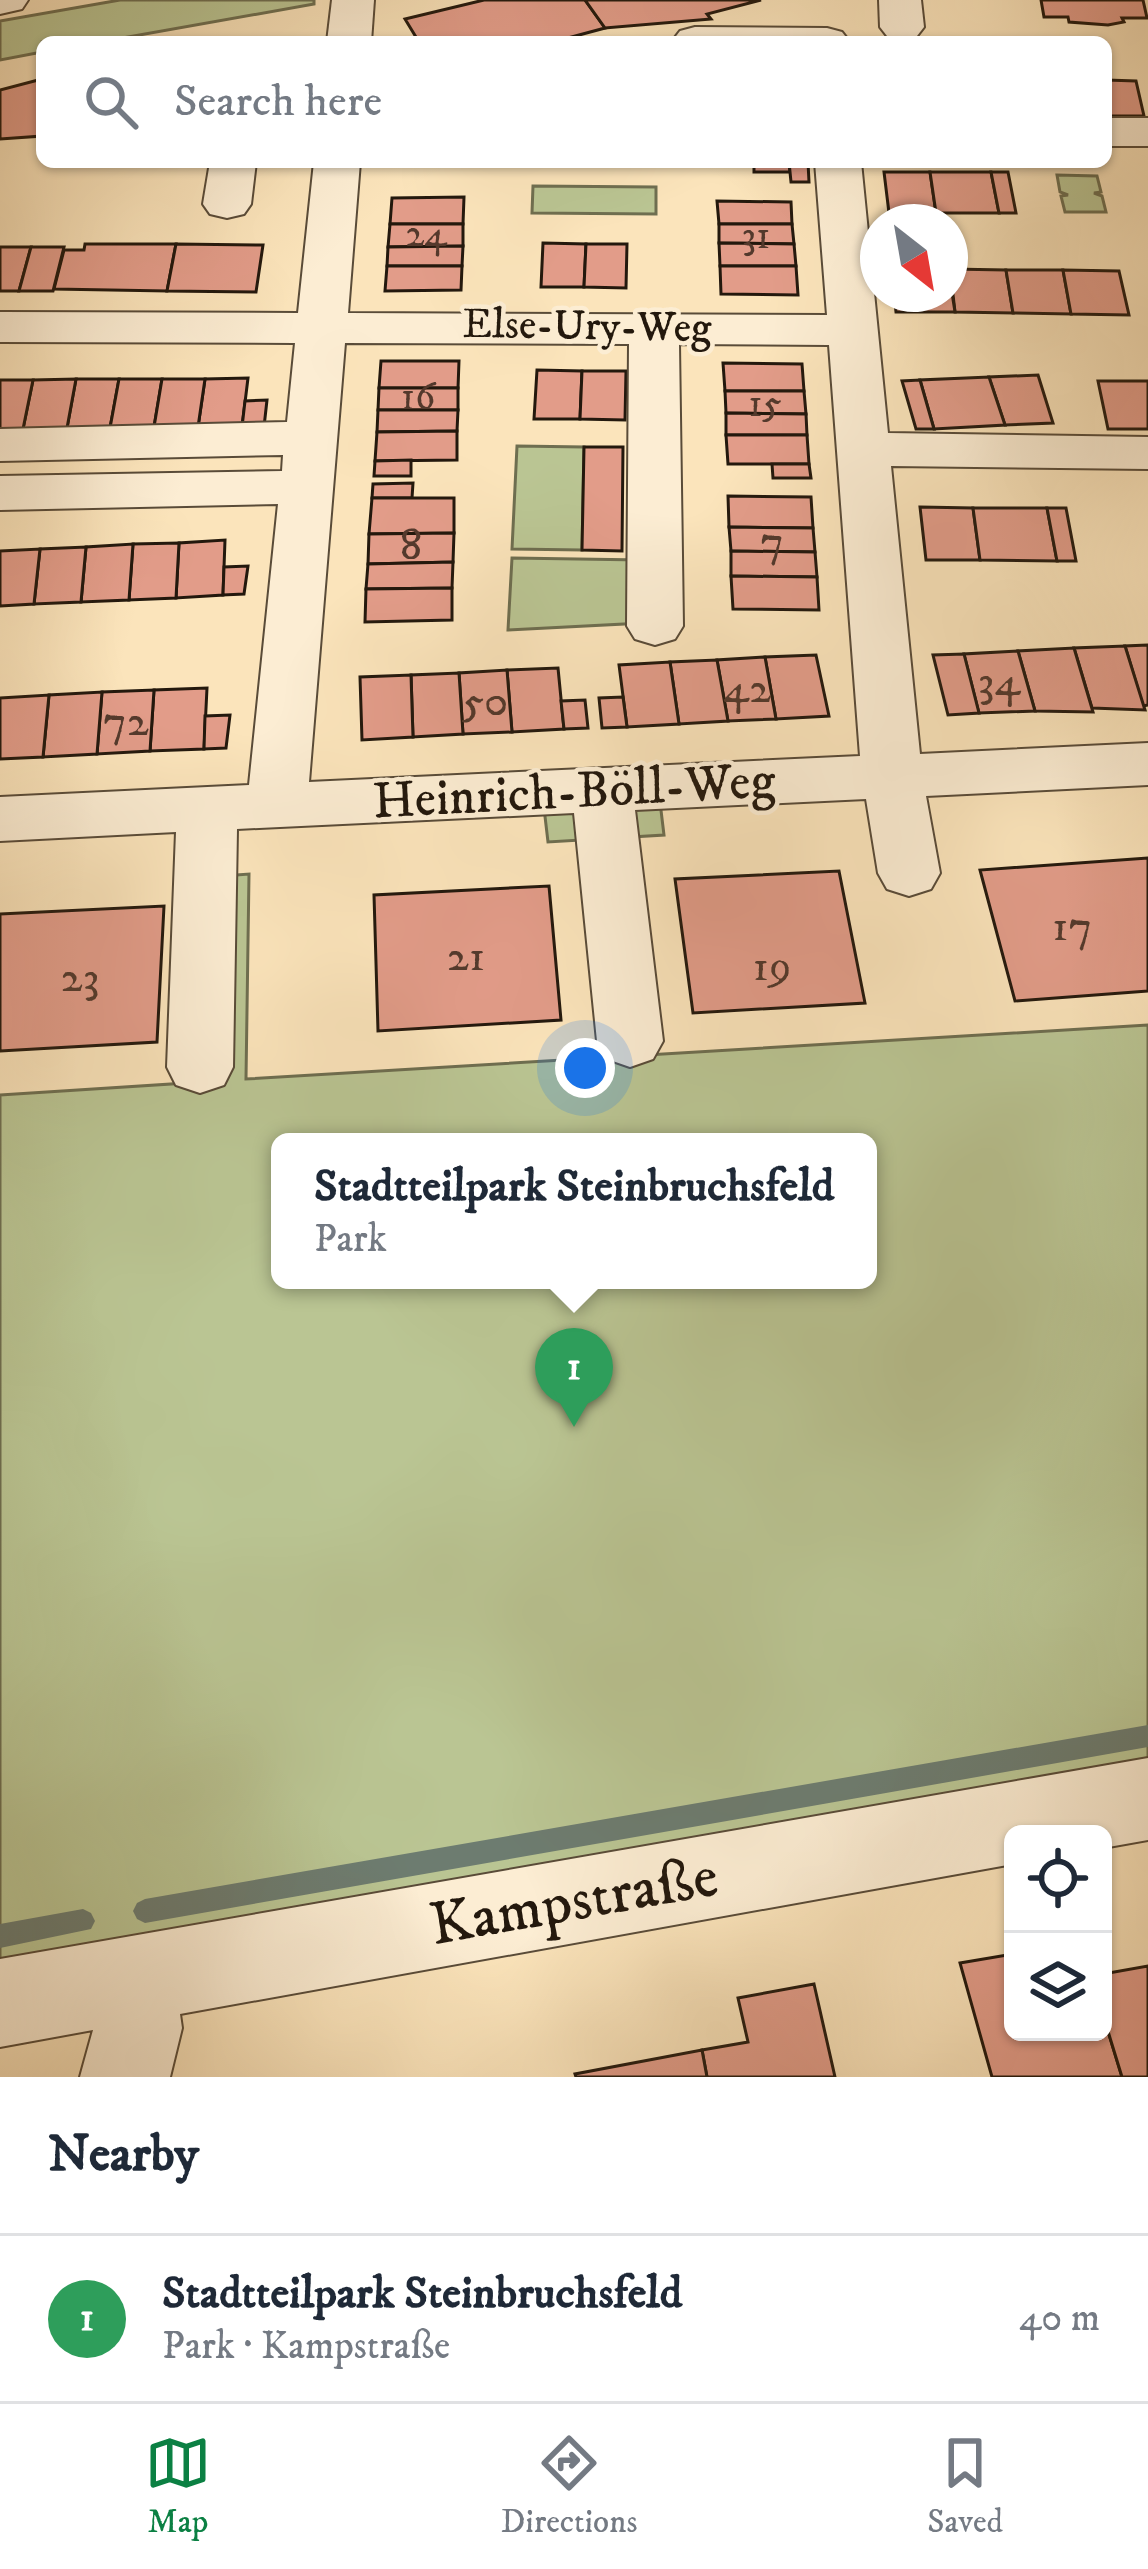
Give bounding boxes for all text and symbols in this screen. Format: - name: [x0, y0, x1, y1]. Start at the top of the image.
- search box: [36, 36, 1112, 168]
- icon: search: [78, 69, 144, 135]
- text: Search here: [174, 74, 382, 130]
- north arrow: [860, 204, 968, 312]
- house number: 24: [405, 210, 448, 259]
- house number: 31: [742, 212, 770, 261]
- street label: Else-Ury-Weg: [462, 299, 712, 355]
- house number: 16: [401, 373, 437, 422]
- house number: 15: [748, 380, 782, 429]
- house number: 7: [760, 514, 784, 570]
- house number: 8: [400, 518, 422, 574]
- house number: 34: [978, 654, 1021, 710]
- house number: 42: [723, 661, 771, 717]
- house number: 50: [462, 674, 508, 730]
- house number: 72: [103, 694, 149, 750]
- street label: Heinrich-Böll-Weg: [371, 749, 777, 834]
- house number: 17: [1052, 899, 1092, 955]
- house number: 21: [447, 929, 485, 985]
- house number: 19: [753, 939, 791, 995]
- house number: 23: [61, 950, 99, 1006]
- your location: [555, 1038, 615, 1098]
- popup: [271, 1133, 877, 1289]
- text: Stadtteilpark Steinbruchsfeld: [314, 1159, 834, 1215]
- text: Park: [314, 1215, 387, 1264]
- pin: 1: [535, 1328, 613, 1427]
- map controls: [1004, 1825, 1112, 2041]
- button: locate: [1004, 1825, 1112, 1933]
- street label: Kampstraße: [424, 1840, 724, 1964]
- button: layers: [1004, 1933, 1112, 2041]
- text: Nearby: [48, 2123, 199, 2187]
- text: Stadtteilpark Steinbruchsfeld: [162, 2266, 682, 2322]
- text: 1: [80, 2294, 94, 2343]
- text: 40 m: [1019, 2294, 1100, 2343]
- text: Park · Kampstraße: [162, 2322, 450, 2371]
- tab: Map: [145, 2430, 211, 2543]
- tab: Directions: [501, 2430, 637, 2543]
- tab: Saved: [927, 2430, 1003, 2543]

